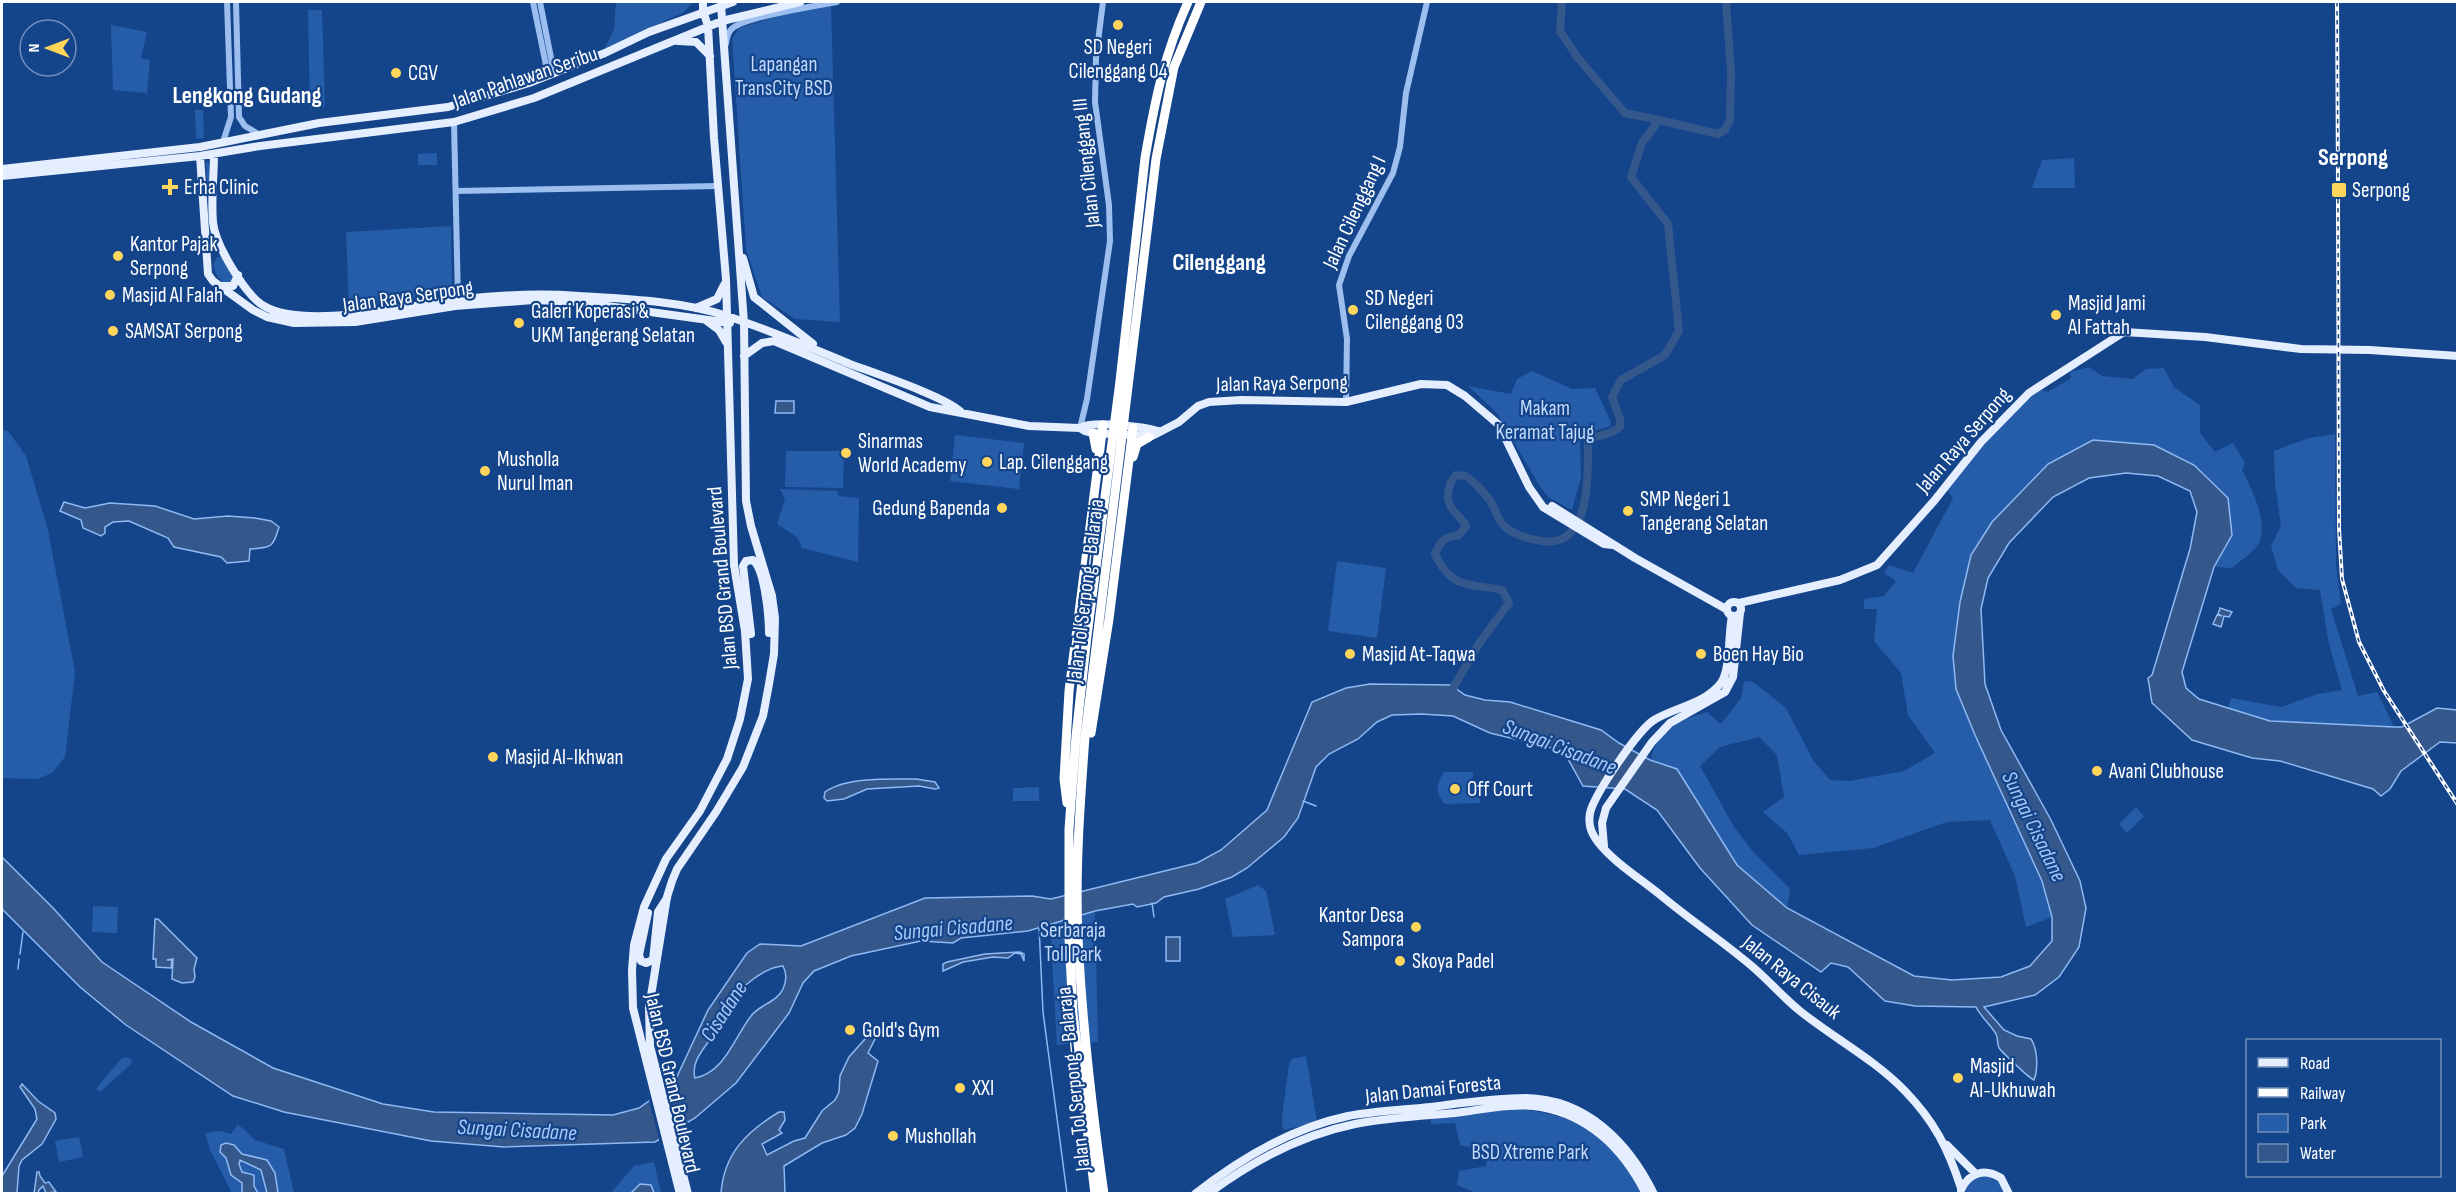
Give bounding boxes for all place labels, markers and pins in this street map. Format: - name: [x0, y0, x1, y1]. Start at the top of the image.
- marker: SD Negeri Cilenggang 04: [1111, 18, 1125, 32]
- place label: SD Negeri Cilenggang 04: [1069, 35, 1168, 84]
- place label: CGV: [408, 61, 438, 86]
- marker: CGV: [389, 66, 403, 80]
- place label: Erha Clinic: [184, 175, 259, 200]
- marker: Erha Clinic: [161, 178, 179, 196]
- place label: Serpong: [2352, 178, 2410, 203]
- marker: Serpong: [2330, 181, 2348, 199]
- place label: Kantor Pajak Serpong: [130, 232, 217, 281]
- marker: Kantor Pajak Serpong: [111, 249, 125, 263]
- place label: Masjid Al Falah: [122, 283, 223, 308]
- place label: SD Negeri Cilenggang 03: [1365, 286, 1464, 335]
- marker: Masjid Al Falah: [103, 288, 117, 302]
- place label: Masjid Jami Al Fattah: [2067, 291, 2146, 340]
- place label: Galeri Koperasi & UKM Tangerang Selatan: [531, 299, 695, 348]
- marker: SD Negeri Cilenggang 03: [1346, 303, 1360, 317]
- marker: Masjid Jami Al Fattah: [2049, 308, 2063, 322]
- marker: Galeri Koperasi & UKM Tangerang Selatan: [512, 316, 526, 330]
- place label: SAMSAT Serpong: [125, 319, 243, 344]
- marker: SAMSAT Serpong: [106, 324, 120, 338]
- place label: Sinarmas World Academy: [858, 429, 966, 478]
- marker: Sinarmas World Academy: [839, 446, 853, 460]
- place label: Musholla Nurul Iman: [497, 447, 573, 496]
- place label: Lap. Cilenggang: [999, 450, 1108, 475]
- marker: Lap. Cilenggang: [980, 455, 994, 469]
- marker: Musholla Nurul Iman: [478, 464, 492, 478]
- place label: SMP Negeri 1 Tangerang Selatan: [1640, 487, 1768, 536]
- place label: Gedung Bapenda: [872, 496, 990, 521]
- marker: Gedung Bapenda: [995, 501, 1009, 515]
- marker: SMP Negeri 1 Tangerang Selatan: [1621, 504, 1635, 518]
- place label: Masjid At-Taqwa: [1362, 642, 1476, 667]
- place label: Boen Hay Bio: [1713, 642, 1804, 667]
- marker: Masjid At-Taqwa: [1343, 647, 1357, 661]
- marker: Boen Hay Bio: [1694, 647, 1708, 661]
- place label: Masjid Al-Ikhwan: [505, 745, 624, 770]
- marker: Masjid Al-Ikhwan: [486, 750, 500, 764]
- place label: Avani Clubhouse: [2108, 759, 2224, 784]
- marker: Avani Clubhouse: [2090, 764, 2104, 778]
- place label: Off Court: [1467, 777, 1533, 802]
- marker: Off Court: [1448, 782, 1462, 796]
- place label: Kantor Desa Sampora: [1319, 903, 1404, 952]
- marker: Kantor Desa Sampora: [1409, 920, 1423, 934]
- place label: Skoya Padel: [1412, 949, 1494, 974]
- marker: Skoya Padel: [1393, 954, 1407, 968]
- place label: Gold's Gym: [862, 1018, 940, 1043]
- marker: Gold's Gym: [843, 1023, 857, 1037]
- place label: Masjid Al-Ukhuwah: [1969, 1054, 2056, 1103]
- marker: Masjid Al-Ukhuwah: [1951, 1071, 1965, 1085]
- place label: XXI: [971, 1076, 994, 1101]
- marker: XXI: [953, 1081, 967, 1095]
- place label: Mushollah: [905, 1124, 976, 1149]
- marker: Mushollah: [886, 1129, 900, 1143]

